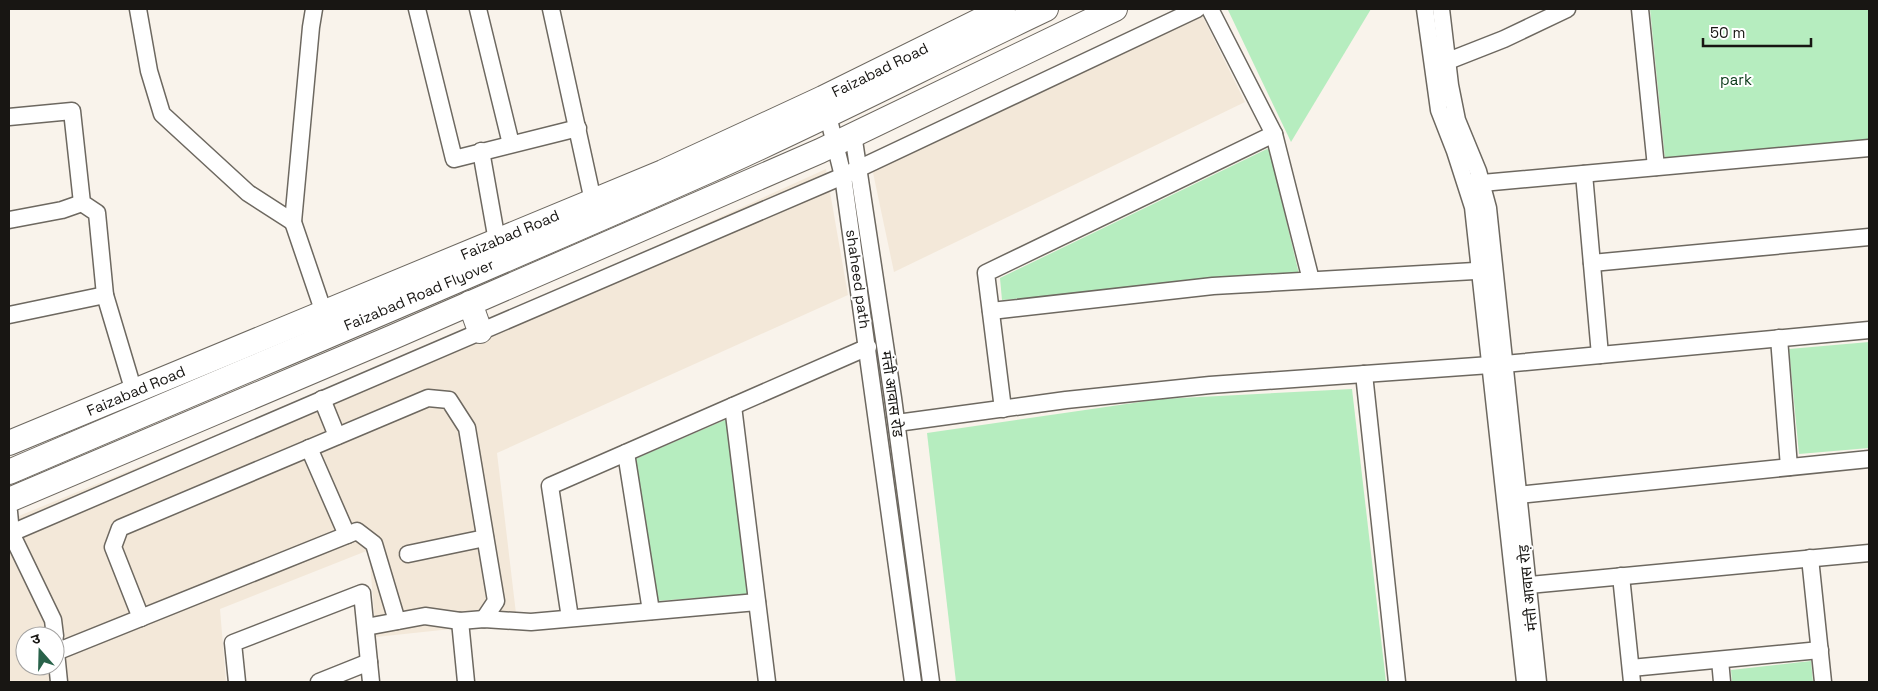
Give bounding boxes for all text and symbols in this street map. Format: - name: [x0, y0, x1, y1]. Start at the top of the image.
- scale bar: [1703, 15, 1810, 47]
- text: 50 m: [1710, 23, 1745, 42]
- street label: Faizabad Road: [828, 38, 931, 101]
- park label: park: [1720, 70, 1752, 89]
- street label: Faizabad Road: [458, 205, 562, 264]
- street label: shaheed path: [842, 228, 875, 330]
- street label: Faizabad Road Flyover: [341, 254, 497, 335]
- street label: मंत्ती आवास रोड: [877, 350, 908, 439]
- street label: Faizabad Road: [84, 361, 188, 420]
- street label: मंत्ती आवास रोड़: [1513, 543, 1541, 632]
- north arrow: [15, 626, 65, 676]
- text: उ: [29, 629, 43, 649]

